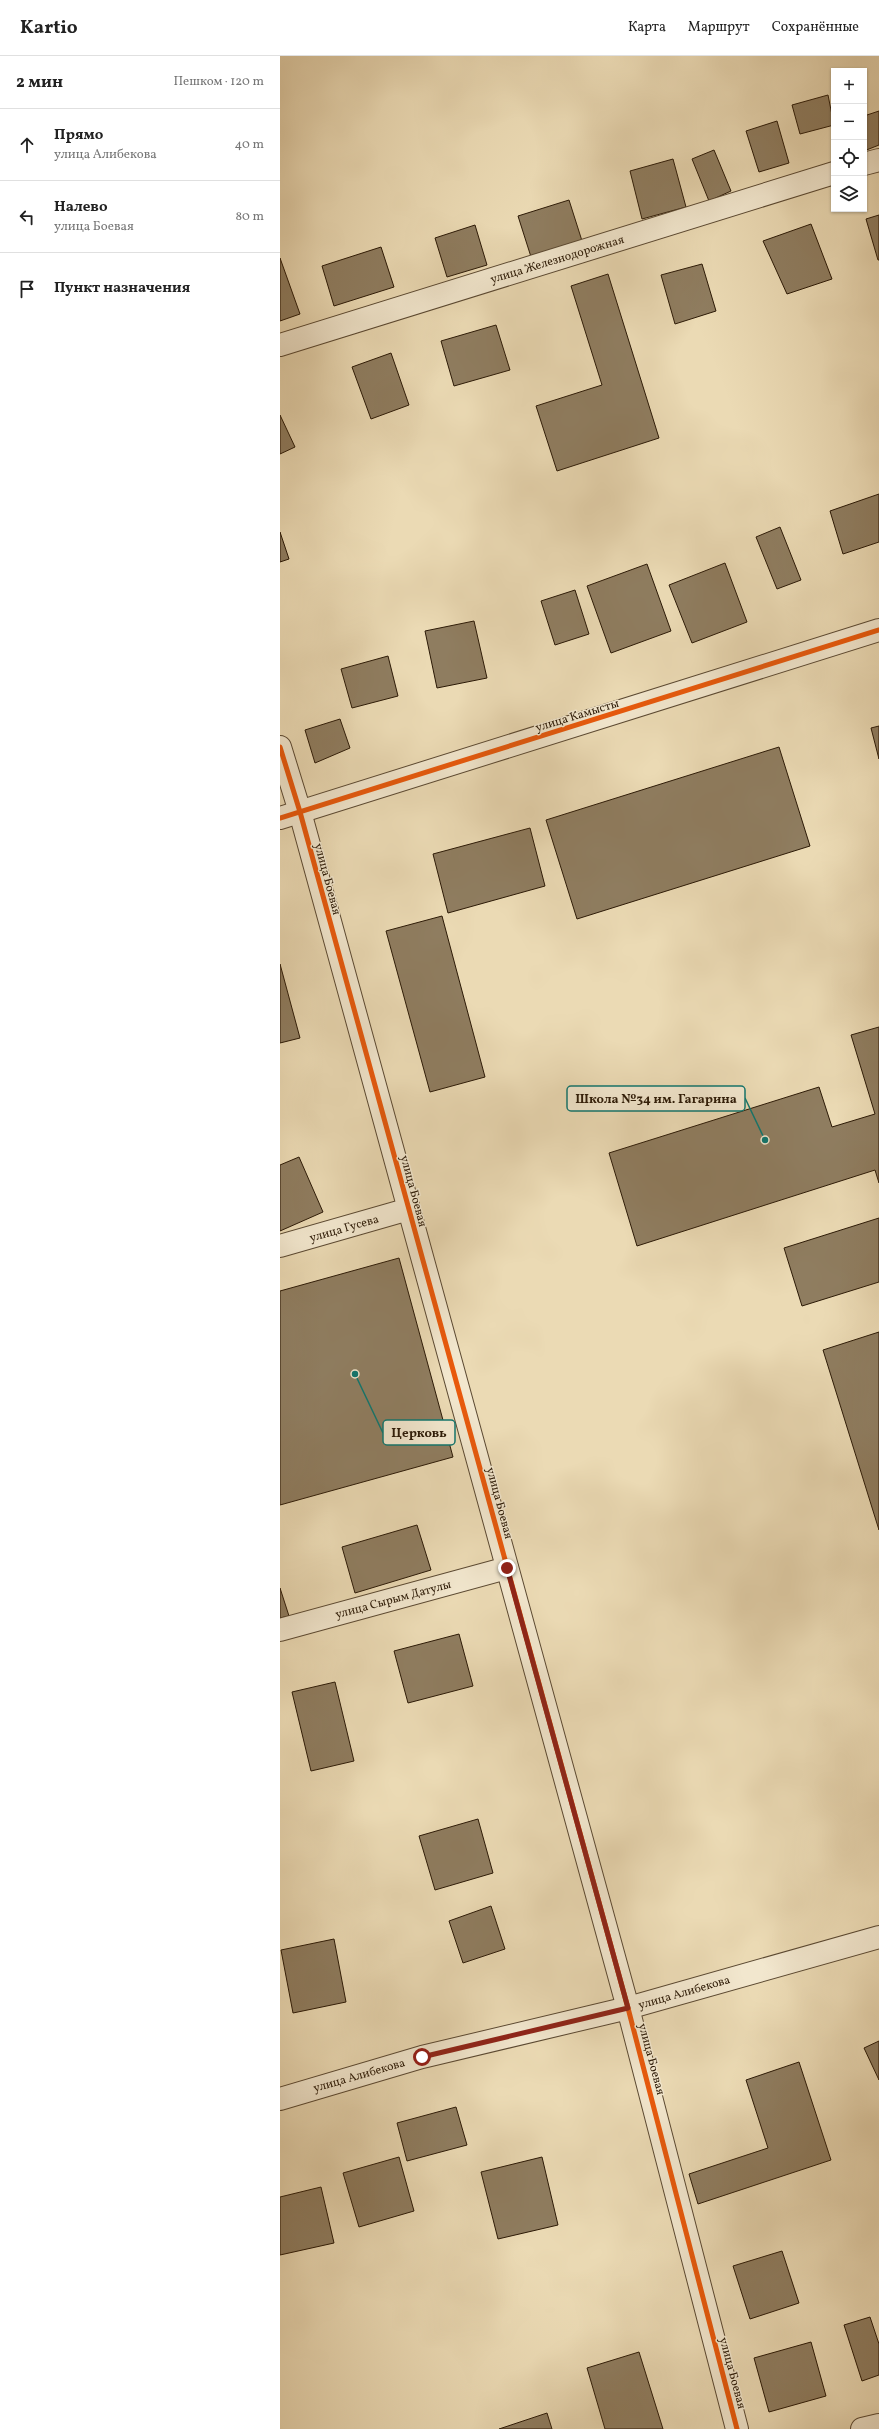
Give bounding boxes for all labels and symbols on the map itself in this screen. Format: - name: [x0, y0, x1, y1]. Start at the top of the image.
- street label: улица Железнодорожная: [488, 232, 626, 288]
- street label: улица Камысты: [534, 696, 622, 736]
- street label: улица Боевая: [310, 842, 344, 917]
- callout: Школа №34 им. Гагарина: [567, 1086, 745, 1111]
- text: Школа №34 им. Гагарина: [575, 1091, 737, 1109]
- street label: улица Боевая: [396, 1154, 430, 1229]
- street label: улица Гусева: [308, 1211, 381, 1246]
- callout: Церковь: [383, 1420, 455, 1445]
- text: Церковь: [391, 1425, 447, 1443]
- street label: улица Боевая: [482, 1466, 516, 1541]
- route end: [498, 1559, 516, 1577]
- street label: улица Сырым Датулы: [334, 1577, 453, 1623]
- street label: улица Алибекова: [636, 1972, 732, 2014]
- street label: улица Боевая: [634, 2022, 668, 2097]
- route start: [413, 2048, 431, 2066]
- street label: улица Алибекова: [311, 2055, 407, 2097]
- street label: улица Боевая: [715, 2336, 749, 2411]

